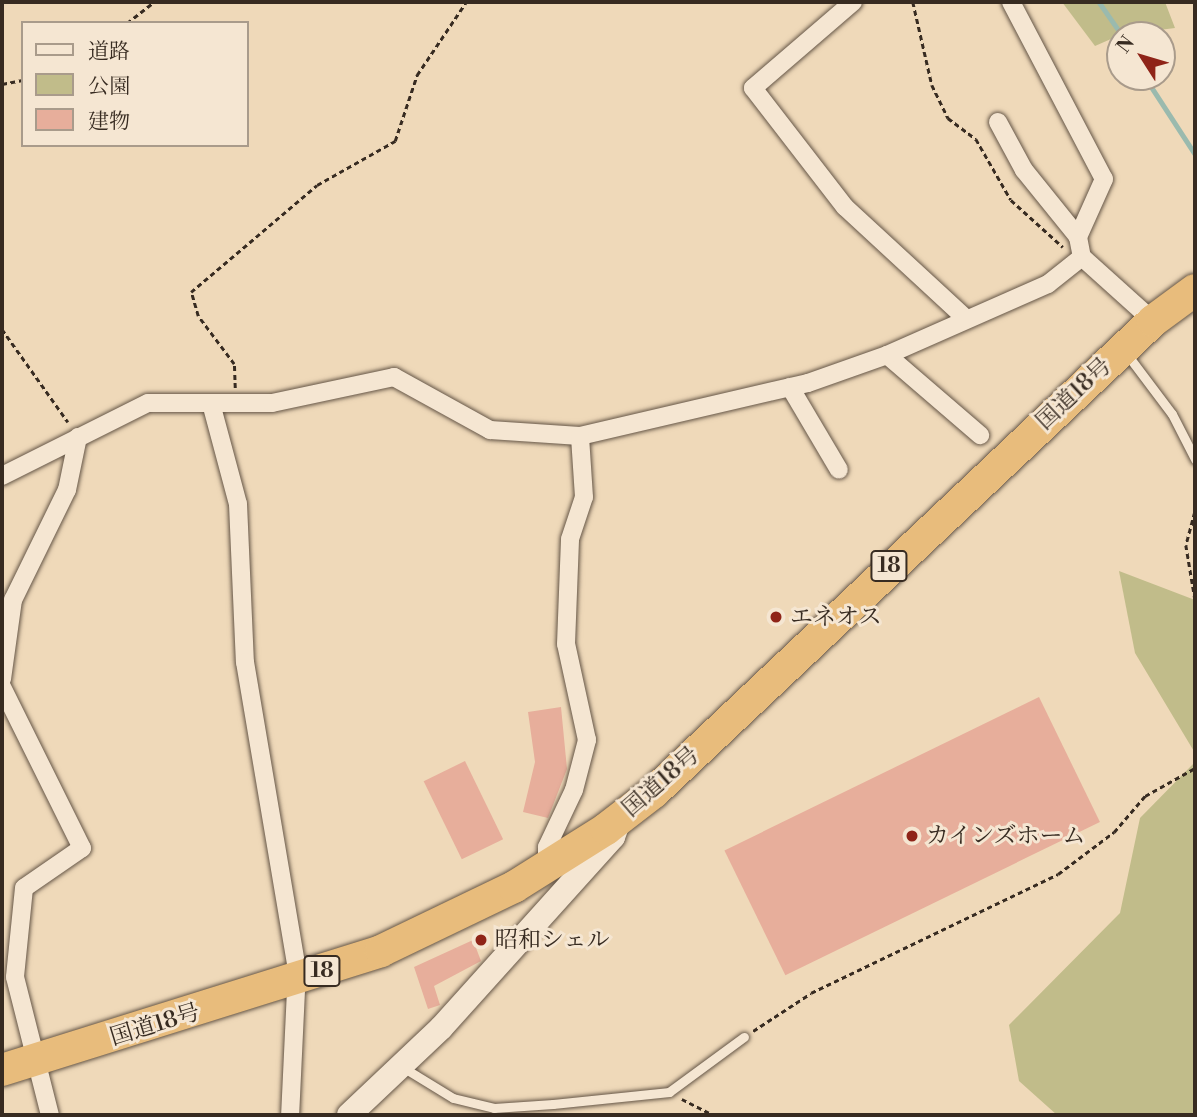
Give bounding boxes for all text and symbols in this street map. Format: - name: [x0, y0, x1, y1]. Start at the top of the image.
- legend: [21, 21, 248, 147]
- north arrow: [1106, 21, 1176, 91]
- text: N: [1112, 31, 1140, 58]
- text: 道路: [88, 39, 130, 65]
- text: 公園: [88, 74, 130, 100]
- text: 建物: [88, 109, 130, 135]
- street label: 国道18号: [1031, 352, 1117, 436]
- road number: 18: [870, 548, 908, 584]
- place label: エネオス: [790, 603, 882, 631]
- marker: エネオス: [768, 609, 784, 625]
- street label: 国道18号: [617, 741, 705, 823]
- place label: カインズホーム: [926, 822, 1087, 850]
- marker: カインズホーム: [904, 828, 920, 844]
- place label: 昭和シェル: [495, 926, 610, 954]
- marker: 昭和シェル: [473, 932, 489, 948]
- road number: 18: [303, 954, 341, 988]
- street label: 国道18号: [107, 998, 203, 1052]

